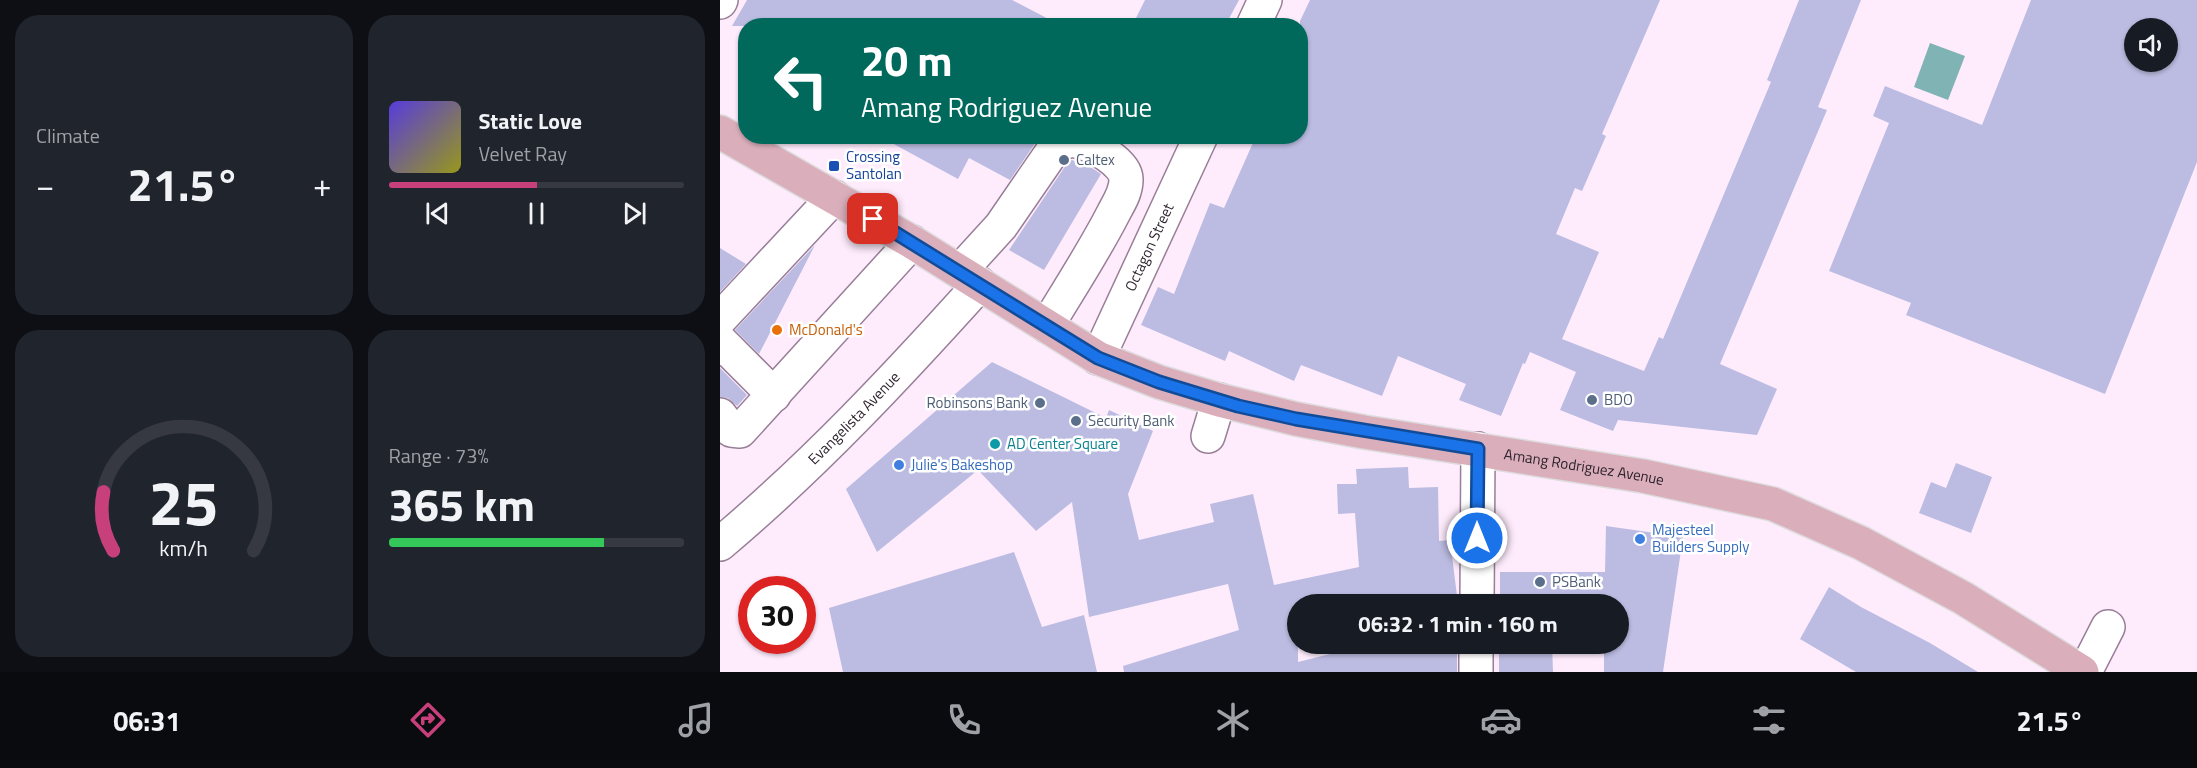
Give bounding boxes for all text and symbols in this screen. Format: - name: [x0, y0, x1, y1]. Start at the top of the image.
- map controls: [2124, 18, 2178, 72]
- button: sound: [2124, 18, 2178, 72]
- text: 20 m: [861, 28, 953, 92]
- icon: left: [762, 42, 840, 120]
- text: Amang Rodriguez Avenue: [861, 86, 1152, 127]
- text: Static Love: [479, 104, 582, 138]
- text: Climate: [36, 120, 100, 151]
- text: Velvet Ray: [479, 138, 567, 169]
- place label: Crossing Santolan: [846, 145, 902, 185]
- place label: Caltex: [1076, 148, 1115, 171]
- text: 21.5°: [128, 150, 240, 218]
- marker: Caltex: [1057, 153, 1071, 167]
- marker: Crossing Santolan: [827, 159, 841, 173]
- text: −: [36, 160, 54, 210]
- text: +: [313, 160, 331, 210]
- pin: [847, 193, 898, 244]
- icon: previous: [421, 197, 454, 230]
- icon: pause: [520, 197, 553, 230]
- icon: next: [618, 197, 651, 230]
- street label: Octagon Street: [1118, 199, 1180, 295]
- icon: arrive: [856, 202, 889, 235]
- place label: McDonald's: [789, 318, 863, 341]
- marker: McDonald's: [770, 323, 784, 337]
- street label: Evangelista Avenue: [803, 366, 905, 470]
- place label: BDO: [1604, 388, 1633, 411]
- place label: Robinsons Bank: [927, 391, 1028, 414]
- marker: BDO: [1585, 393, 1599, 407]
- marker: Robinsons Bank: [1033, 396, 1047, 410]
- place label: Security Bank: [1088, 409, 1175, 432]
- marker: Security Bank: [1069, 414, 1083, 428]
- place label: AD Center Square: [1007, 432, 1118, 455]
- marker: AD Center Square: [988, 437, 1002, 451]
- text: Range · 73%: [389, 440, 489, 471]
- street label: Amang Rodriguez Avenue: [1502, 442, 1666, 491]
- place label: Julie's Bakeshop: [911, 453, 1013, 476]
- text: 25: [149, 454, 219, 549]
- marker: Julie's Bakeshop: [892, 458, 906, 472]
- text: 365 km: [389, 470, 535, 538]
- position arrow: [1445, 506, 1509, 570]
- place label: Majesteel Builders Supply: [1652, 518, 1750, 558]
- text: km/h: [159, 532, 208, 564]
- marker: Majesteel Builders Supply: [1633, 532, 1647, 546]
- place label: PSBank: [1552, 570, 1601, 593]
- marker: PSBank: [1533, 575, 1547, 589]
- speed limit sign: 30: [738, 576, 816, 654]
- text: 06:32 · 1 min · 160 m: [1358, 607, 1558, 641]
- icon: directions: [407, 699, 449, 741]
- icon: music: [675, 699, 717, 741]
- icon: phone: [943, 699, 985, 741]
- icon: climate: [1212, 699, 1254, 741]
- icon: car: [1480, 699, 1522, 741]
- icon: filters: [1748, 699, 1790, 741]
- text: 06:31: [113, 700, 181, 741]
- text: 21.5°: [2016, 700, 2084, 741]

